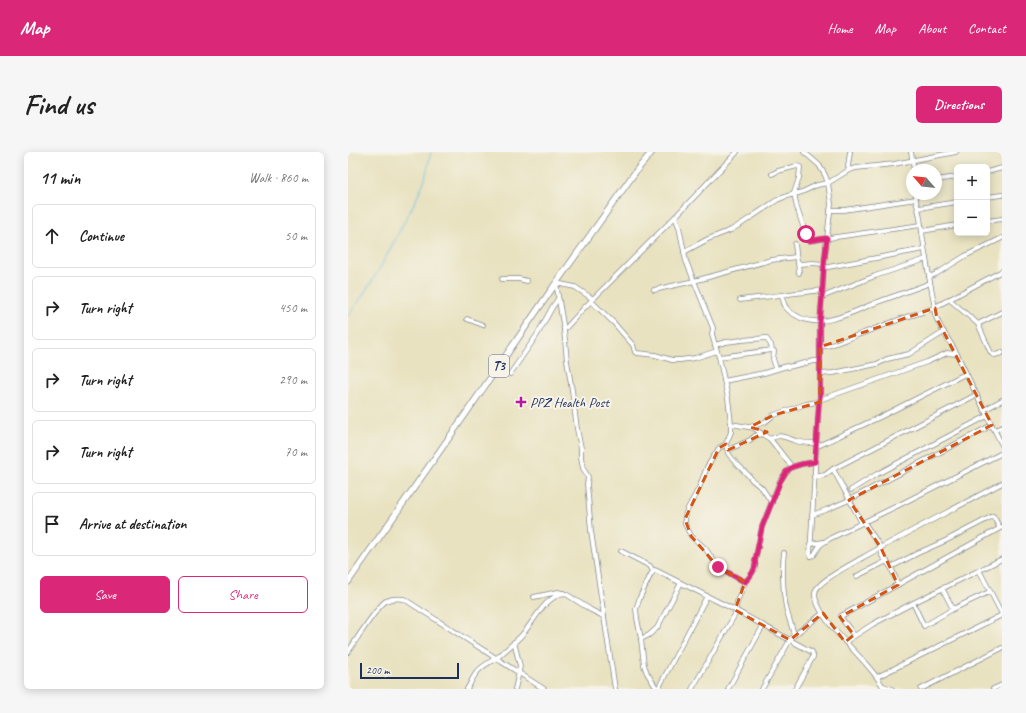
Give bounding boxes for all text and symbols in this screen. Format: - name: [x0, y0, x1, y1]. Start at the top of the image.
- text: Map: [20, 16, 50, 40]
- text: Home: [827, 20, 853, 37]
- text: Map: [875, 20, 896, 37]
- text: About: [918, 20, 946, 37]
- text: Contact: [968, 20, 1006, 37]
- button: Directions: [916, 86, 1002, 123]
- text: Find us: [24, 87, 94, 122]
- north arrow: [906, 164, 942, 200]
- map controls: [954, 164, 990, 236]
- button: +: [954, 164, 990, 200]
- text: 11 min: [40, 168, 80, 189]
- text: Walk · 860 m: [249, 170, 308, 186]
- button: −: [954, 200, 990, 236]
- icon: ahead: [41, 225, 63, 247]
- route start: [797, 225, 815, 243]
- text: Continue: [79, 227, 124, 246]
- text: 50 m: [285, 228, 307, 244]
- icon: right: [41, 297, 63, 319]
- text: Turn right: [79, 299, 132, 318]
- text: 450 m: [279, 300, 307, 316]
- road number: T3: [489, 355, 509, 377]
- icon: right: [41, 369, 63, 391]
- text: Turn right: [79, 371, 132, 390]
- text: 290 m: [279, 372, 307, 388]
- place label: PPZ Health Post: [530, 394, 610, 411]
- marker: PPZ Health Post: [515, 396, 527, 408]
- icon: right: [41, 441, 63, 463]
- text: Turn right: [79, 443, 132, 462]
- text: 70 m: [285, 444, 307, 460]
- icon: arrive: [41, 513, 63, 535]
- text: Arrive at destination: [79, 515, 186, 534]
- route end: [709, 558, 727, 576]
- button: Save: [40, 576, 170, 613]
- button: Share: [178, 576, 308, 613]
- scale bar: [360, 661, 459, 680]
- text: 200 m: [366, 663, 390, 677]

